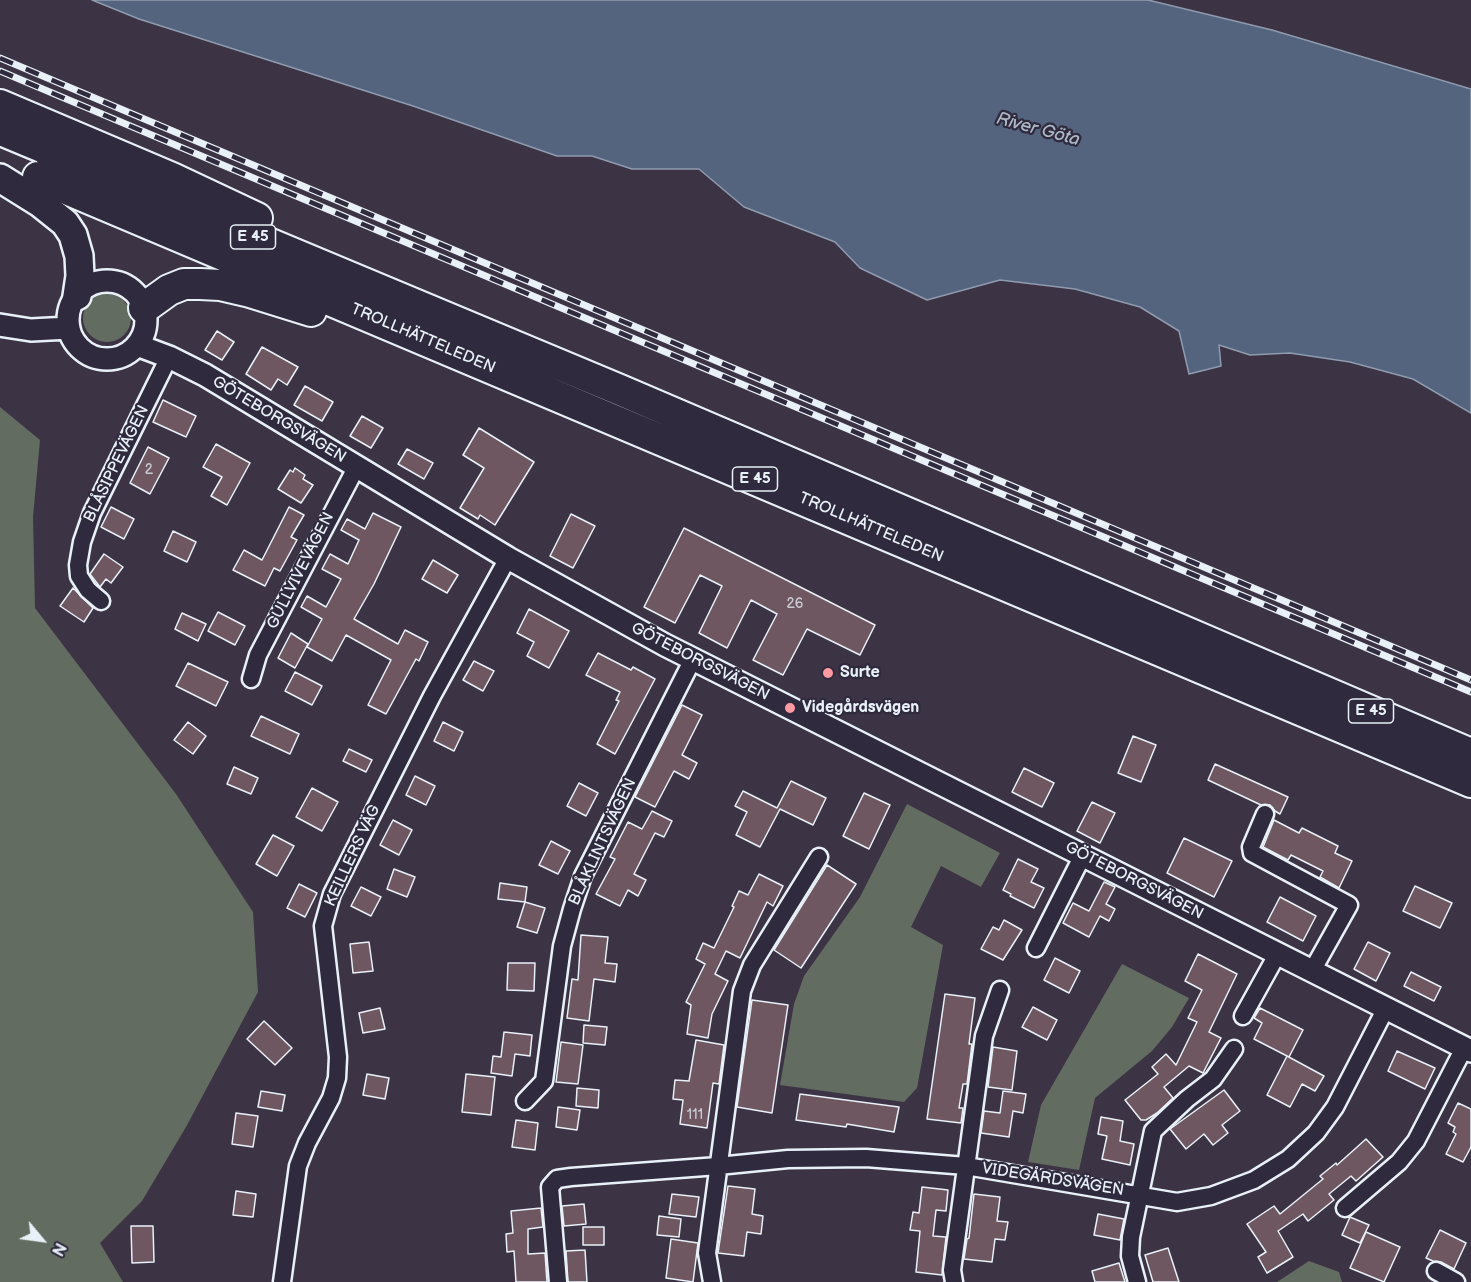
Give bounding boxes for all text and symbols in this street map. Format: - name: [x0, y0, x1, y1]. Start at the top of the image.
- water label: River Göta: [994, 108, 1082, 152]
- road number: E 45: [230, 225, 276, 249]
- street label: TROLLHÄTTELEDEN: [348, 300, 498, 378]
- street label: GÖTEBORGSVÄGEN: [209, 372, 349, 468]
- street label: BLÅSIPPEVÄGEN: [80, 402, 154, 526]
- house number: 2: [145, 462, 153, 478]
- road number: E 45: [732, 467, 777, 491]
- street label: TROLLHÄTTELEDEN: [796, 489, 946, 567]
- street label: GULLVIVEVÄGEN: [263, 509, 339, 633]
- house number: 26: [787, 596, 803, 612]
- street label: GÖTEBORGSVÄGEN: [628, 619, 772, 705]
- place label: Surte: [840, 663, 880, 683]
- marker: Surte: [821, 666, 835, 680]
- place label: Videgårdsvägen: [802, 698, 919, 718]
- road number: E 45: [1348, 699, 1394, 723]
- marker: Videgårdsvägen: [783, 701, 797, 715]
- street label: BLÅKLINTSVÄGEN: [565, 775, 641, 909]
- street label: KEILLERS VÄG: [321, 802, 385, 910]
- street label: GÖTEBORGSVÄGEN: [1062, 838, 1206, 924]
- house number: 111: [687, 1107, 703, 1123]
- street label: VIDEGÅRDSVÄGEN: [981, 1159, 1125, 1201]
- north arrow: [12, 1210, 72, 1270]
- text: N: [47, 1239, 69, 1259]

